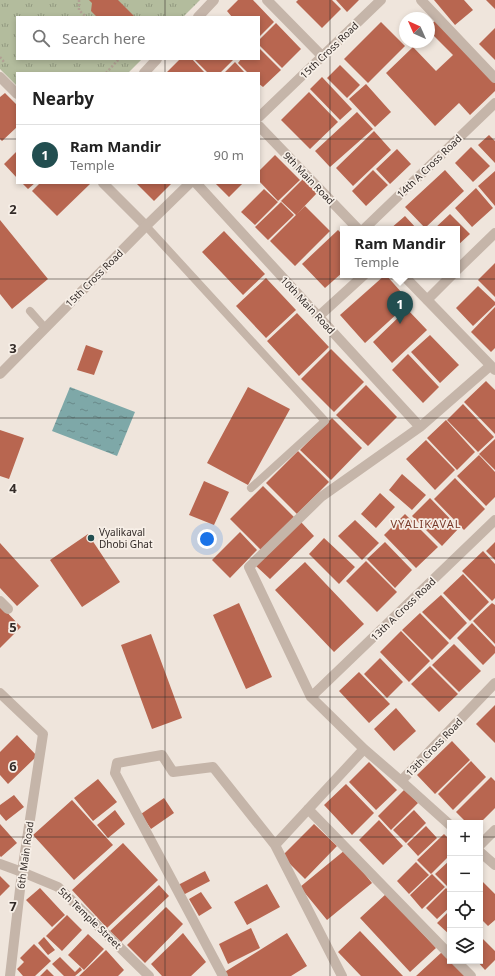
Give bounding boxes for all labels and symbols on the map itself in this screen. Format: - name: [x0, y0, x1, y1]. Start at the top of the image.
- north arrow: [399, 12, 435, 48]
- street label: 15th Cross Road: [297, 18, 361, 82]
- street label: 14th A Cross Road: [393, 131, 465, 201]
- street label: 9th Main Road: [280, 149, 338, 207]
- text: 2: [9, 200, 17, 218]
- street label: 15th Cross Road: [62, 246, 126, 310]
- street label: 10th Main Road: [278, 273, 338, 337]
- pin: 1: [387, 291, 413, 324]
- text: 3: [9, 339, 17, 357]
- text: 4: [9, 479, 17, 497]
- district label: VYALIKAVAL: [390, 516, 462, 531]
- place label: Vyalikaval Dhobi Ghat: [99, 525, 153, 551]
- your location: [197, 529, 217, 549]
- marker: Vyalikaval Dhobi Ghat: [86, 533, 96, 543]
- street label: 13th A Cross Road: [367, 574, 439, 644]
- text: 5: [9, 618, 17, 636]
- street label: 13th Cross Road: [402, 715, 466, 779]
- text: 6: [9, 757, 17, 775]
- street label: 6th Main Road: [13, 820, 37, 890]
- street label: 5th Temple Street: [55, 884, 125, 952]
- text: 7: [9, 897, 17, 915]

